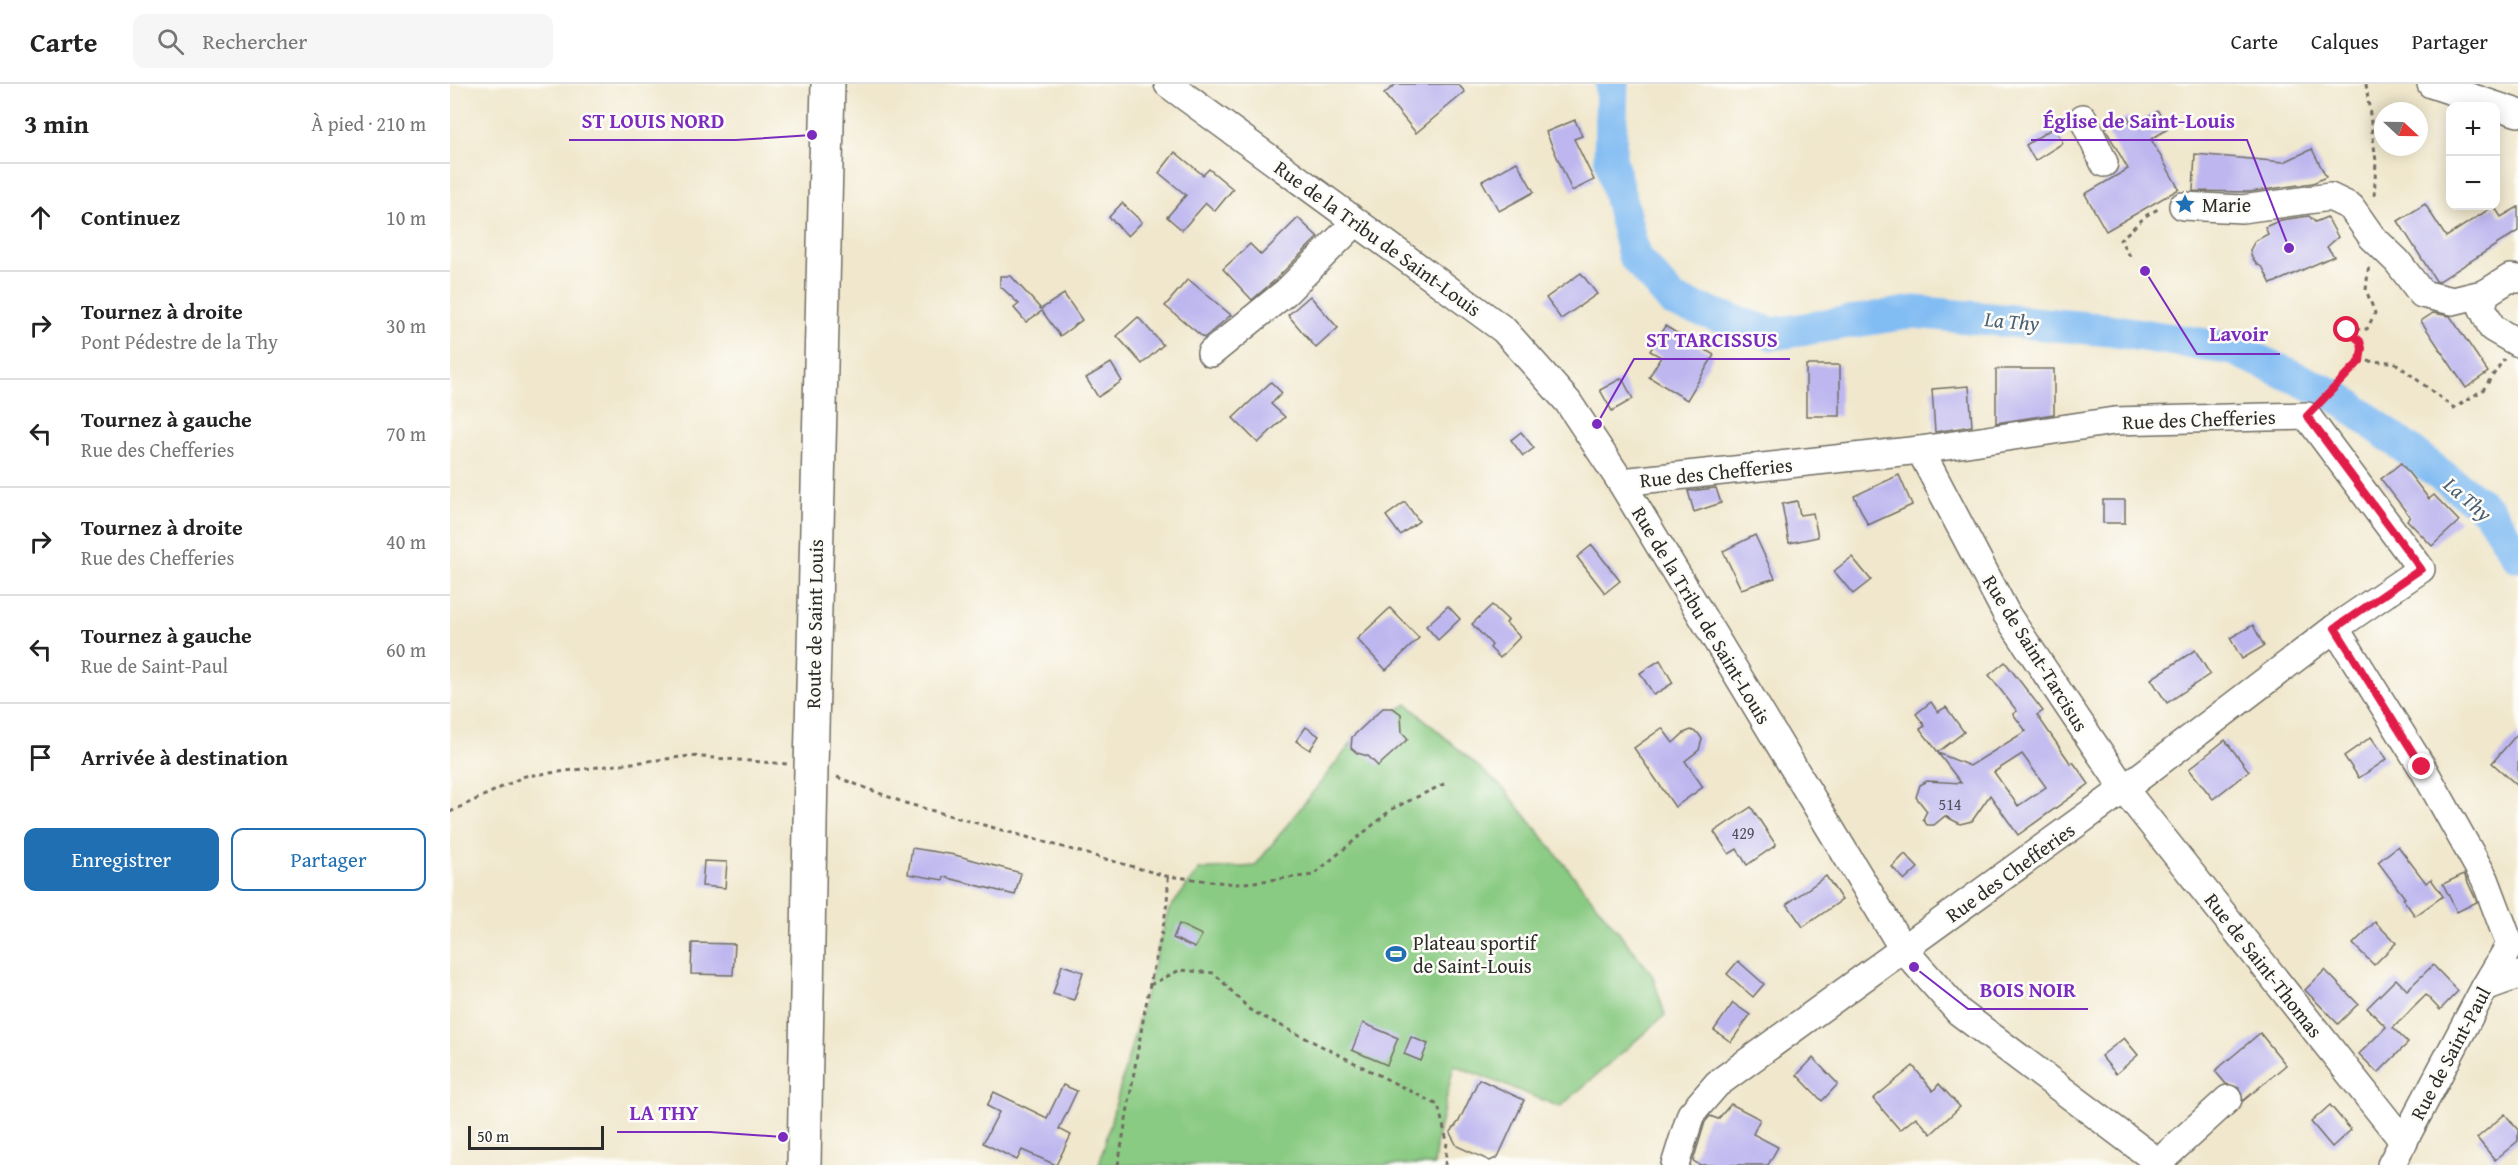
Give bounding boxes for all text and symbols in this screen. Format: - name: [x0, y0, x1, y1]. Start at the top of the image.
- search box: [133, 14, 553, 68]
- text: Carte: [30, 21, 97, 62]
- icon: search: [154, 25, 187, 58]
- text: Rechercher: [202, 25, 307, 57]
- text: Carte: [2231, 26, 2278, 57]
- text: Calques: [2311, 26, 2379, 57]
- text: Partager: [2412, 26, 2488, 57]
- callout: ST LOUIS NORD: [569, 101, 736, 140]
- callout: Église de Saint-Louis: [2031, 101, 2247, 140]
- north arrow: [2374, 102, 2428, 156]
- map controls: [2446, 102, 2500, 210]
- button: +: [2446, 102, 2500, 156]
- text: 3 min: [24, 104, 89, 143]
- text: ST LOUIS NORD: [582, 105, 724, 136]
- text: Église de Saint-Louis: [2043, 105, 2235, 136]
- text: À pied · 210 m: [311, 109, 426, 138]
- street label: Rue de la Tribu de Saint-Louis: [1269, 153, 1487, 323]
- button: −: [2446, 156, 2500, 210]
- place label: Marie: [2202, 190, 2251, 219]
- place icon: Marie: [2173, 192, 2197, 216]
- icon: ahead: [24, 201, 57, 234]
- text: Continuez: [81, 201, 180, 233]
- text: 10 m: [386, 203, 426, 232]
- text: Tournez à droite: [81, 295, 243, 327]
- water label: La Thy: [1982, 303, 2041, 339]
- icon: right: [24, 309, 57, 342]
- text: 30 m: [386, 311, 426, 340]
- callout: Lavoir: [2197, 315, 2280, 354]
- route start: [2333, 316, 2359, 342]
- text: Lavoir: [2209, 318, 2269, 349]
- callout: ST TARCISSUS: [1634, 320, 1790, 359]
- text: ST TARCISSUS: [1646, 324, 1778, 355]
- text: Pont Pédestre de la Thy: [81, 327, 278, 356]
- street label: Rue des Chefferies: [2122, 402, 2276, 436]
- text: Tournez à gauche: [81, 403, 252, 435]
- icon: left: [24, 417, 57, 450]
- text: 70 m: [386, 419, 426, 448]
- text: Rue des Chefferies: [81, 435, 234, 464]
- street label: Rue des Chefferies: [1638, 450, 1794, 494]
- water label: La Thy: [2436, 469, 2499, 529]
- street label: Rue de la Tribu de Saint-Louis: [1625, 501, 1779, 729]
- text: Tournez à droite: [81, 511, 243, 543]
- icon: right: [24, 525, 57, 558]
- text: 40 m: [386, 527, 426, 556]
- street label: Route de Saint Louis: [798, 539, 830, 709]
- text: Rue des Chefferies: [81, 543, 234, 572]
- street label: Rue de Saint-Tarcisus: [1976, 569, 2096, 737]
- text: Tournez à gauche: [81, 619, 252, 651]
- icon: left: [24, 633, 57, 666]
- text: 60 m: [386, 635, 426, 664]
- text: Rue de Saint-Paul: [81, 651, 228, 680]
- icon: arrive: [24, 741, 57, 774]
- text: Arrivée à destination: [81, 741, 288, 773]
- route end: [2408, 753, 2434, 779]
- house number: 514: [1938, 792, 1962, 816]
- street label: Rue des Chefferies: [1939, 815, 2081, 929]
- house number: 429: [1731, 821, 1755, 845]
- button: Enregistrer: [24, 828, 219, 891]
- button: Partager: [231, 828, 426, 891]
- street label: Rue de Saint-Thomas: [2198, 886, 2330, 1044]
- place label: Plateau sportif de Saint-Louis: [1413, 928, 1539, 980]
- sports icon: Plateau sportif de Saint-Louis: [1384, 942, 1408, 966]
- callout: BOIS NOIR: [1968, 970, 2088, 1009]
- text: BOIS NOIR: [1980, 974, 2077, 1005]
- street label: Rue de Saint-Paul: [2403, 981, 2498, 1125]
- callout: LA THY: [617, 1093, 710, 1132]
- text: LA THY: [630, 1097, 698, 1128]
- scale bar: [468, 1123, 604, 1150]
- text: 50 m: [477, 1124, 509, 1148]

